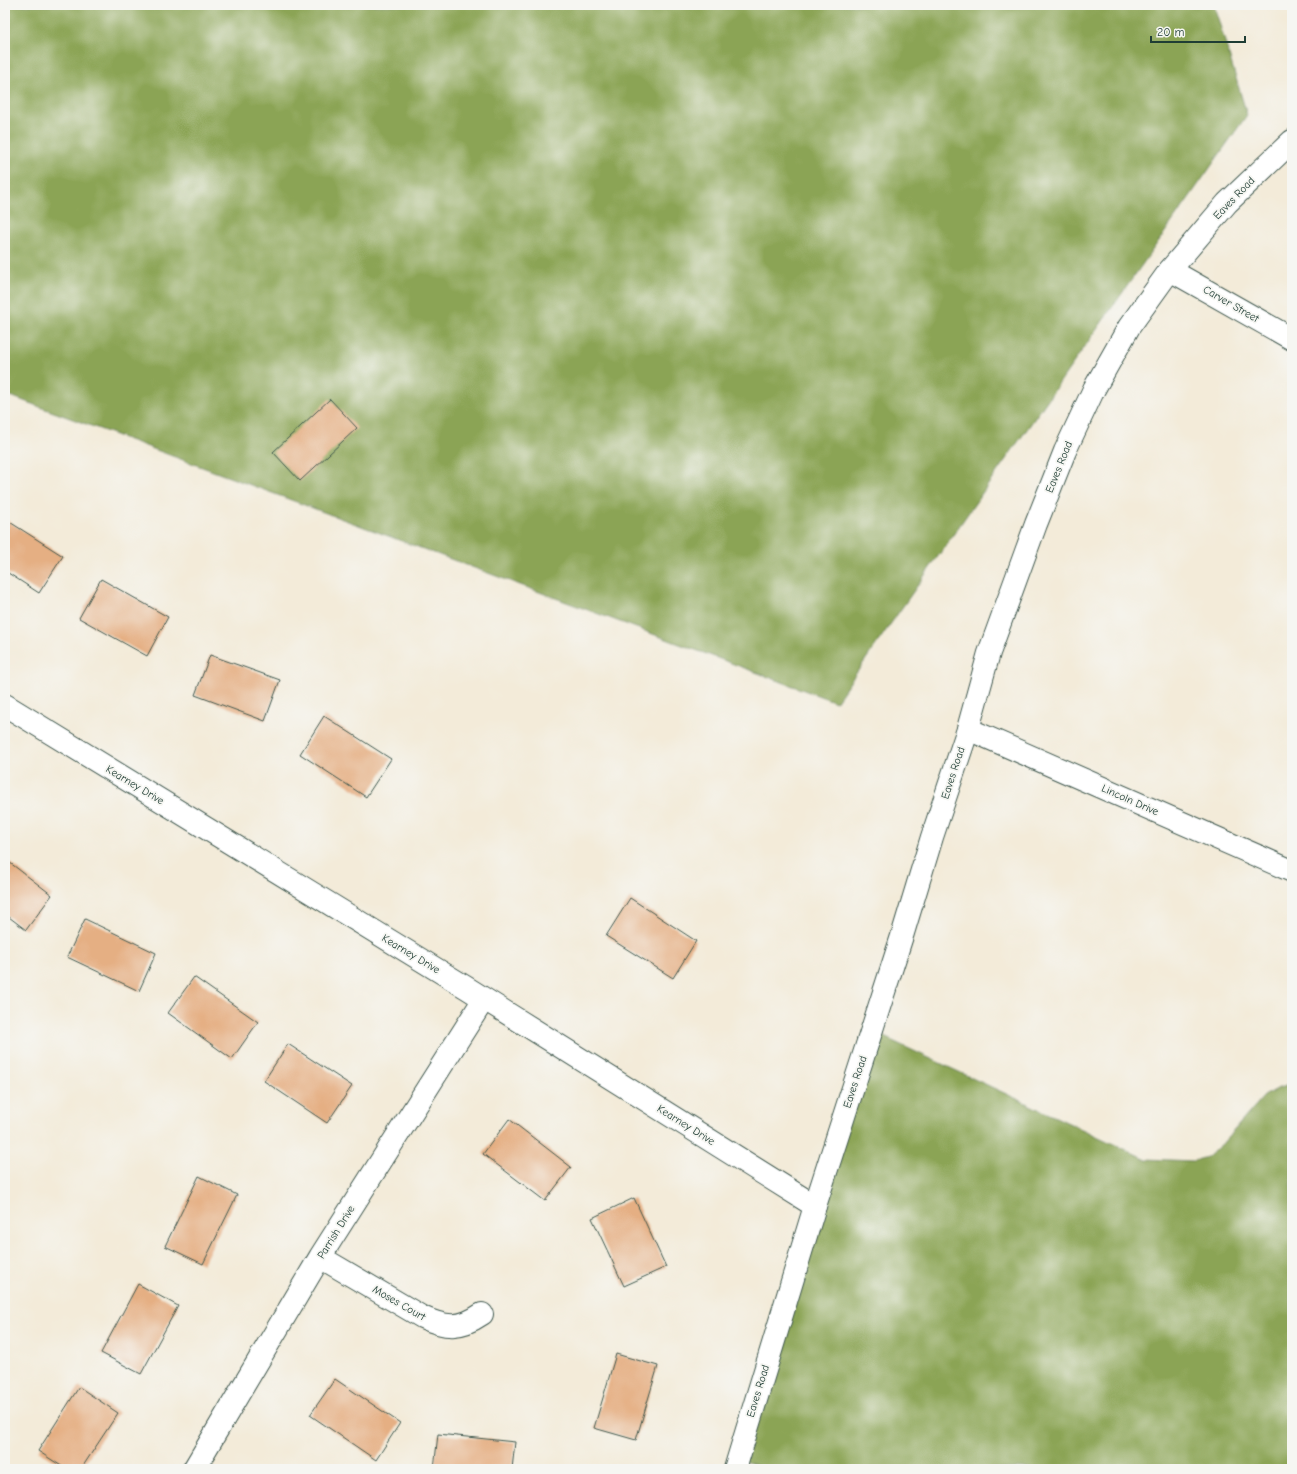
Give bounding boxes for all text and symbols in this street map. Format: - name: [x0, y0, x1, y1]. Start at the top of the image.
- scale bar: [1151, 18, 1245, 44]
- text: 20 m: [1157, 25, 1185, 39]
- street label: Eaves Road: [1210, 174, 1258, 222]
- street label: Carver Street: [1201, 283, 1262, 326]
- street label: Eaves Road: [1043, 439, 1075, 495]
- street label: Eaves Road: [938, 745, 968, 801]
- street label: Kearney Drive: [104, 763, 167, 808]
- street label: Lincoln Drive: [1099, 782, 1161, 819]
- street label: Kearney Drive: [380, 932, 443, 977]
- street label: Eaves Road: [840, 1054, 870, 1110]
- street label: Kearney Drive: [655, 1102, 718, 1148]
- street label: Parrish Drive: [314, 1203, 358, 1261]
- street label: Moses Court: [370, 1283, 429, 1324]
- street label: Eaves Road: [744, 1363, 772, 1419]

